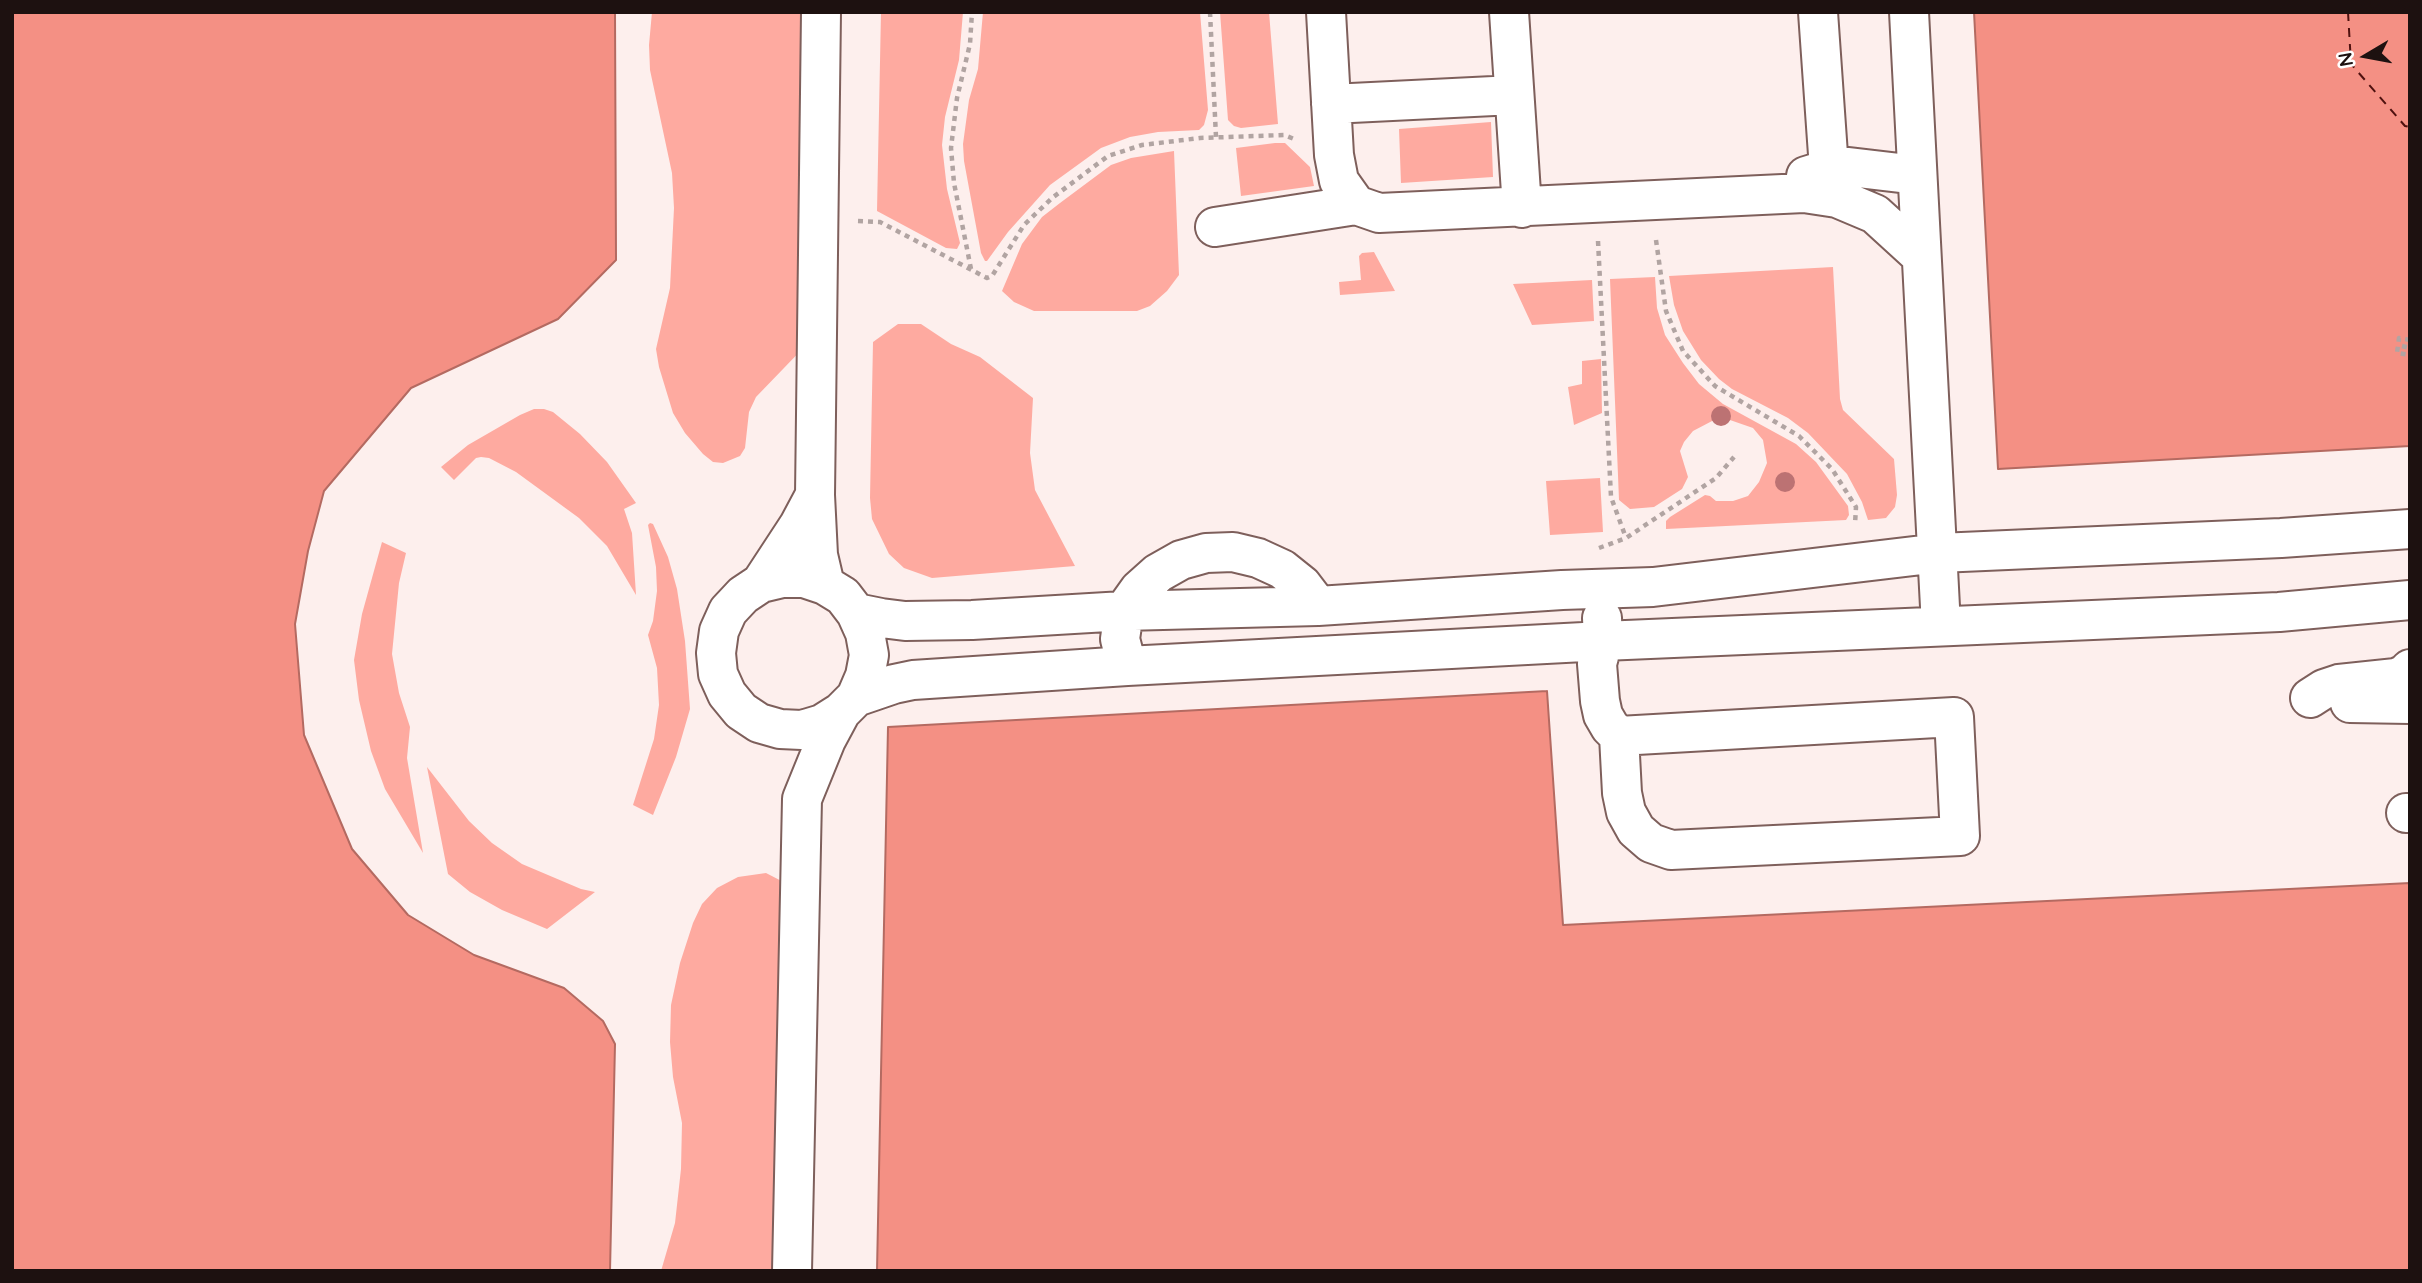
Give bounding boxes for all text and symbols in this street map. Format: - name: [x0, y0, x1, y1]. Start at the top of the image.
- north arrow: [2331, 21, 2401, 91]
- text: N: [2332, 51, 2358, 69]

